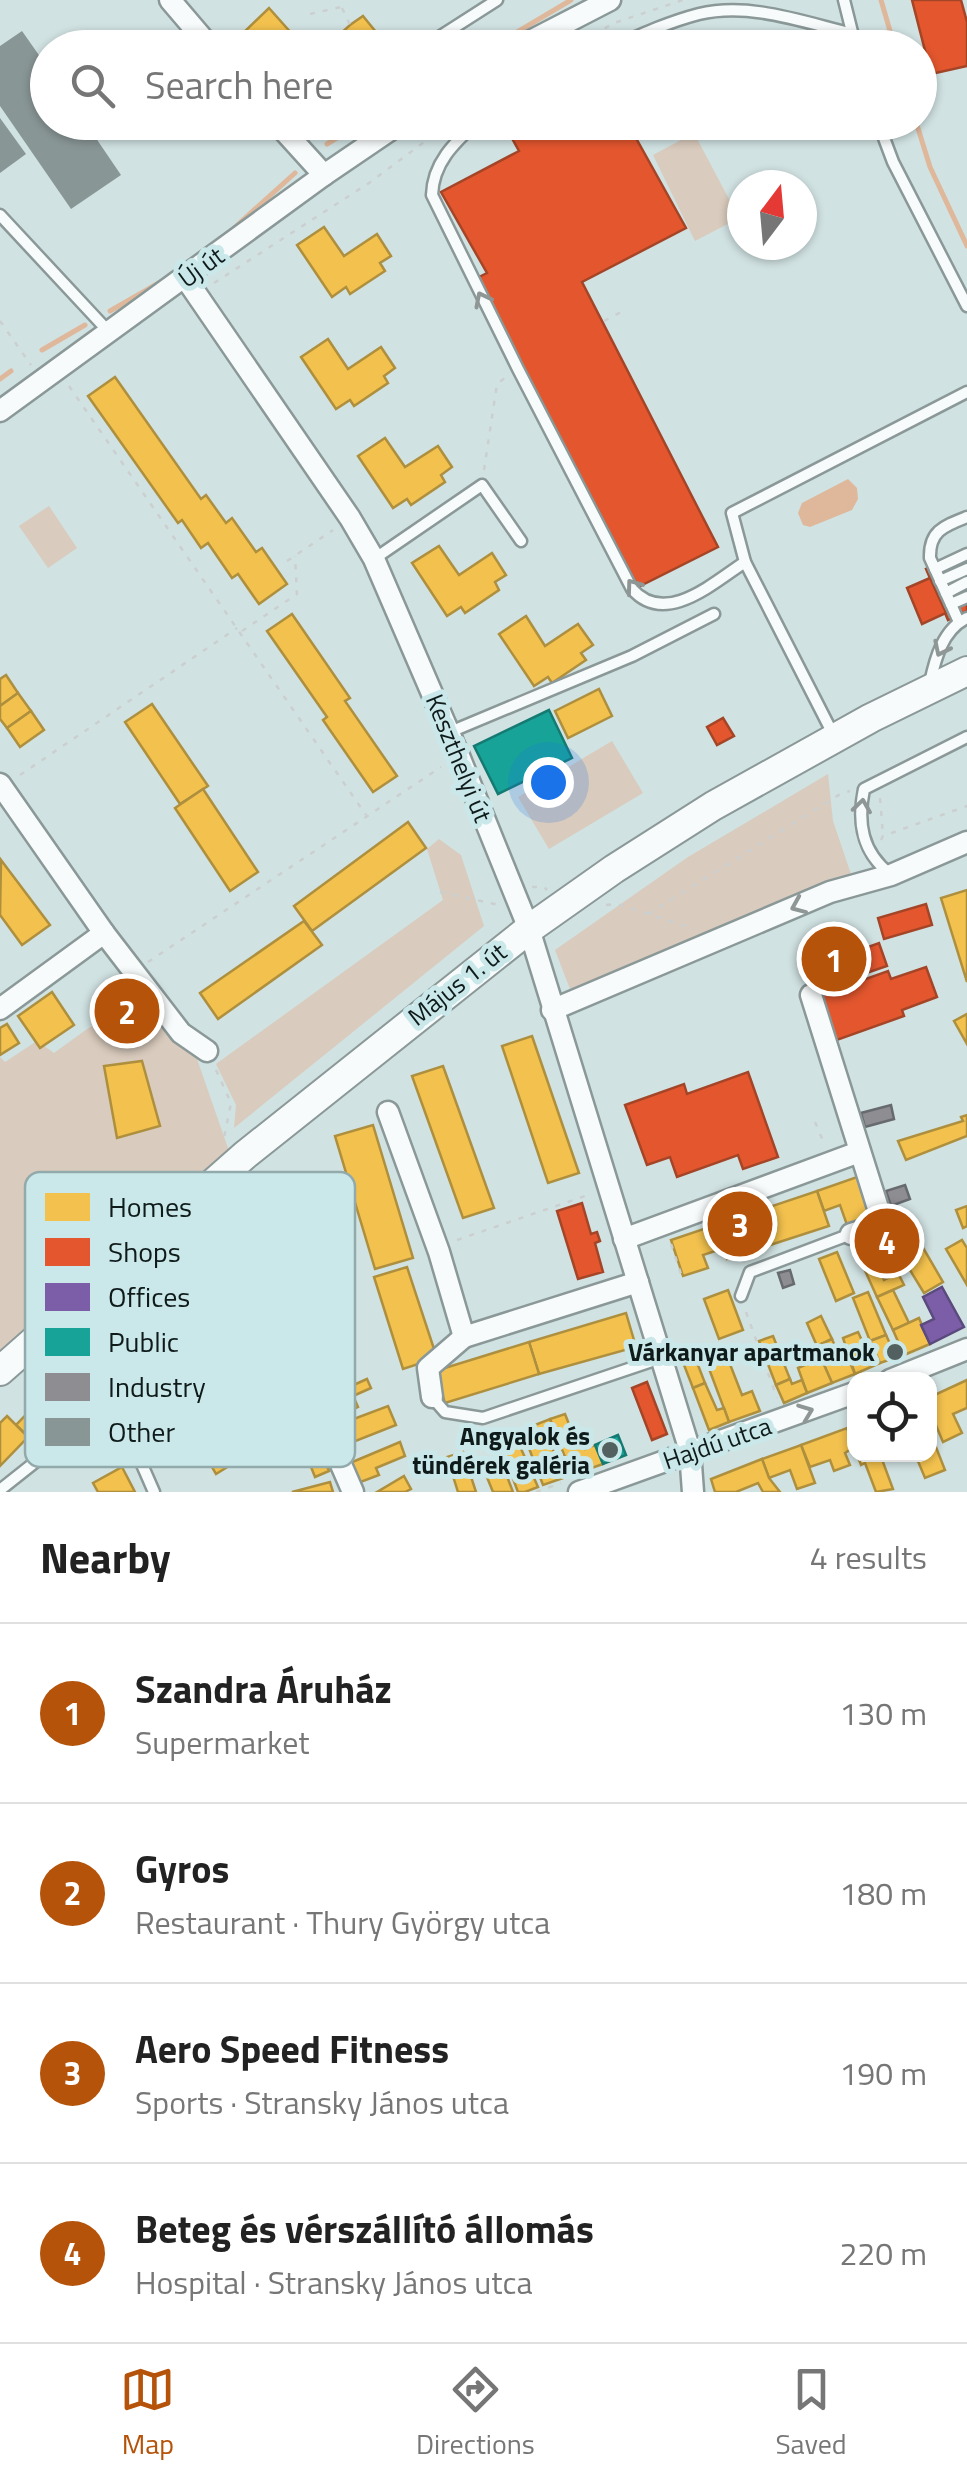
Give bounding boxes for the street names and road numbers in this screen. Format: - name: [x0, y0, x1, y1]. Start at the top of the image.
- street label: Új út: [170, 237, 232, 297]
- street label: Keszthelyi út: [416, 688, 502, 828]
- street label: Május 1. út: [399, 933, 515, 1035]
- street label: Hajdú utca: [658, 1407, 777, 1479]

